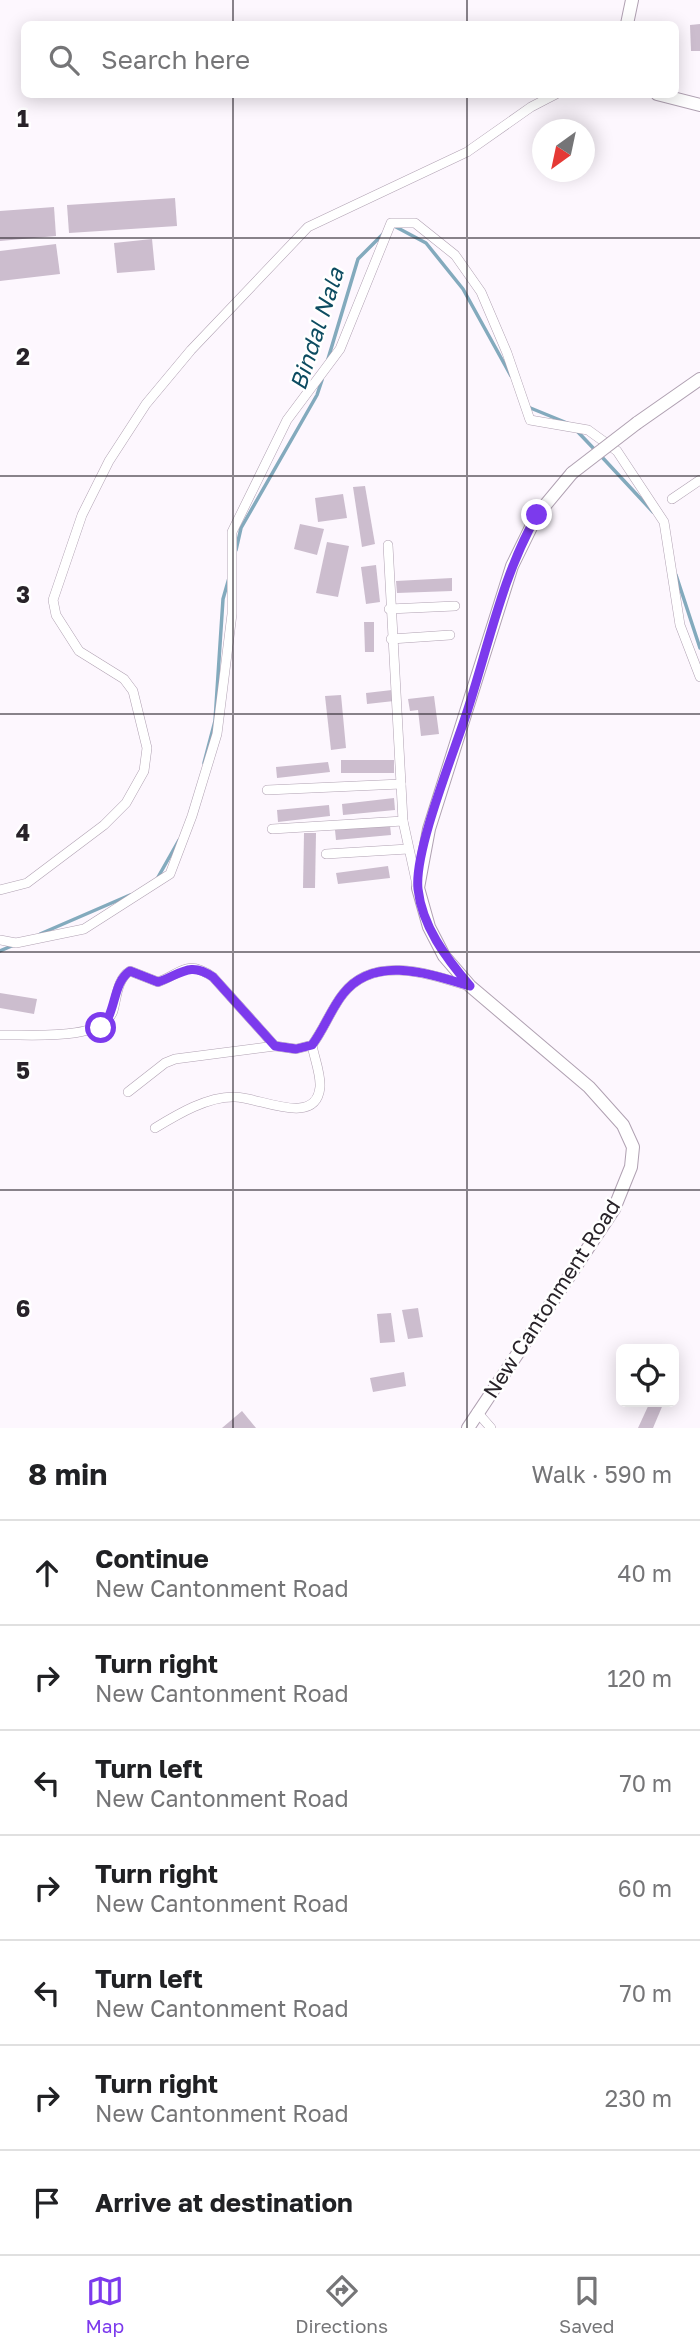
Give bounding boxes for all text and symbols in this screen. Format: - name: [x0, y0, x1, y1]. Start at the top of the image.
- search box: [21, 21, 679, 98]
- icon: search: [45, 41, 83, 79]
- text: Search here: [101, 44, 250, 75]
- text: 1: [17, 104, 29, 132]
- north arrow: [532, 119, 595, 182]
- water label: Bindal Nala: [283, 263, 349, 393]
- text: 2: [16, 342, 30, 370]
- route end: [521, 499, 552, 530]
- text: 3: [16, 580, 30, 608]
- text: 4: [16, 818, 30, 846]
- route start: [85, 1012, 116, 1043]
- text: 5: [16, 1056, 30, 1084]
- street label: New Cantonment Road: [477, 1194, 625, 1403]
- text: 6: [16, 1294, 30, 1322]
- map controls: [616, 1344, 679, 1407]
- button: locate: [616, 1344, 679, 1407]
- text: 8 min: [28, 1456, 107, 1492]
- text: Walk · 590 m: [531, 1460, 672, 1488]
- text: Continue: [95, 1543, 209, 1574]
- icon: ahead: [28, 1554, 66, 1592]
- text: 40 m: [618, 1559, 672, 1587]
- text: New Cantonment Road: [95, 1574, 349, 1602]
- text: Turn right: [95, 1648, 218, 1679]
- icon: right: [28, 1659, 66, 1697]
- text: 120 m: [607, 1664, 672, 1692]
- text: New Cantonment Road: [95, 1679, 349, 1707]
- text: Turn left: [95, 1753, 203, 1784]
- icon: left: [28, 1764, 66, 1802]
- text: 70 m: [619, 1769, 672, 1797]
- text: New Cantonment Road: [95, 1784, 349, 1812]
- text: Turn right: [95, 1858, 218, 1889]
- icon: right: [28, 1869, 66, 1907]
- text: 60 m: [618, 1874, 672, 1902]
- text: New Cantonment Road: [95, 1889, 349, 1917]
- text: Turn left: [95, 1963, 203, 1994]
- icon: left: [28, 1974, 66, 2012]
- text: 70 m: [619, 1979, 672, 2007]
- text: New Cantonment Road: [95, 1994, 349, 2022]
- text: Turn right: [95, 2068, 218, 2099]
- icon: right: [28, 2079, 66, 2117]
- text: 230 m: [605, 2084, 672, 2112]
- text: New Cantonment Road: [95, 2099, 349, 2127]
- icon: arrive: [28, 2184, 66, 2222]
- text: Arrive at destination: [95, 2187, 353, 2218]
- tab: Map: [85, 2272, 124, 2337]
- tab: Directions: [295, 2272, 388, 2337]
- tab: Saved: [559, 2272, 615, 2337]

